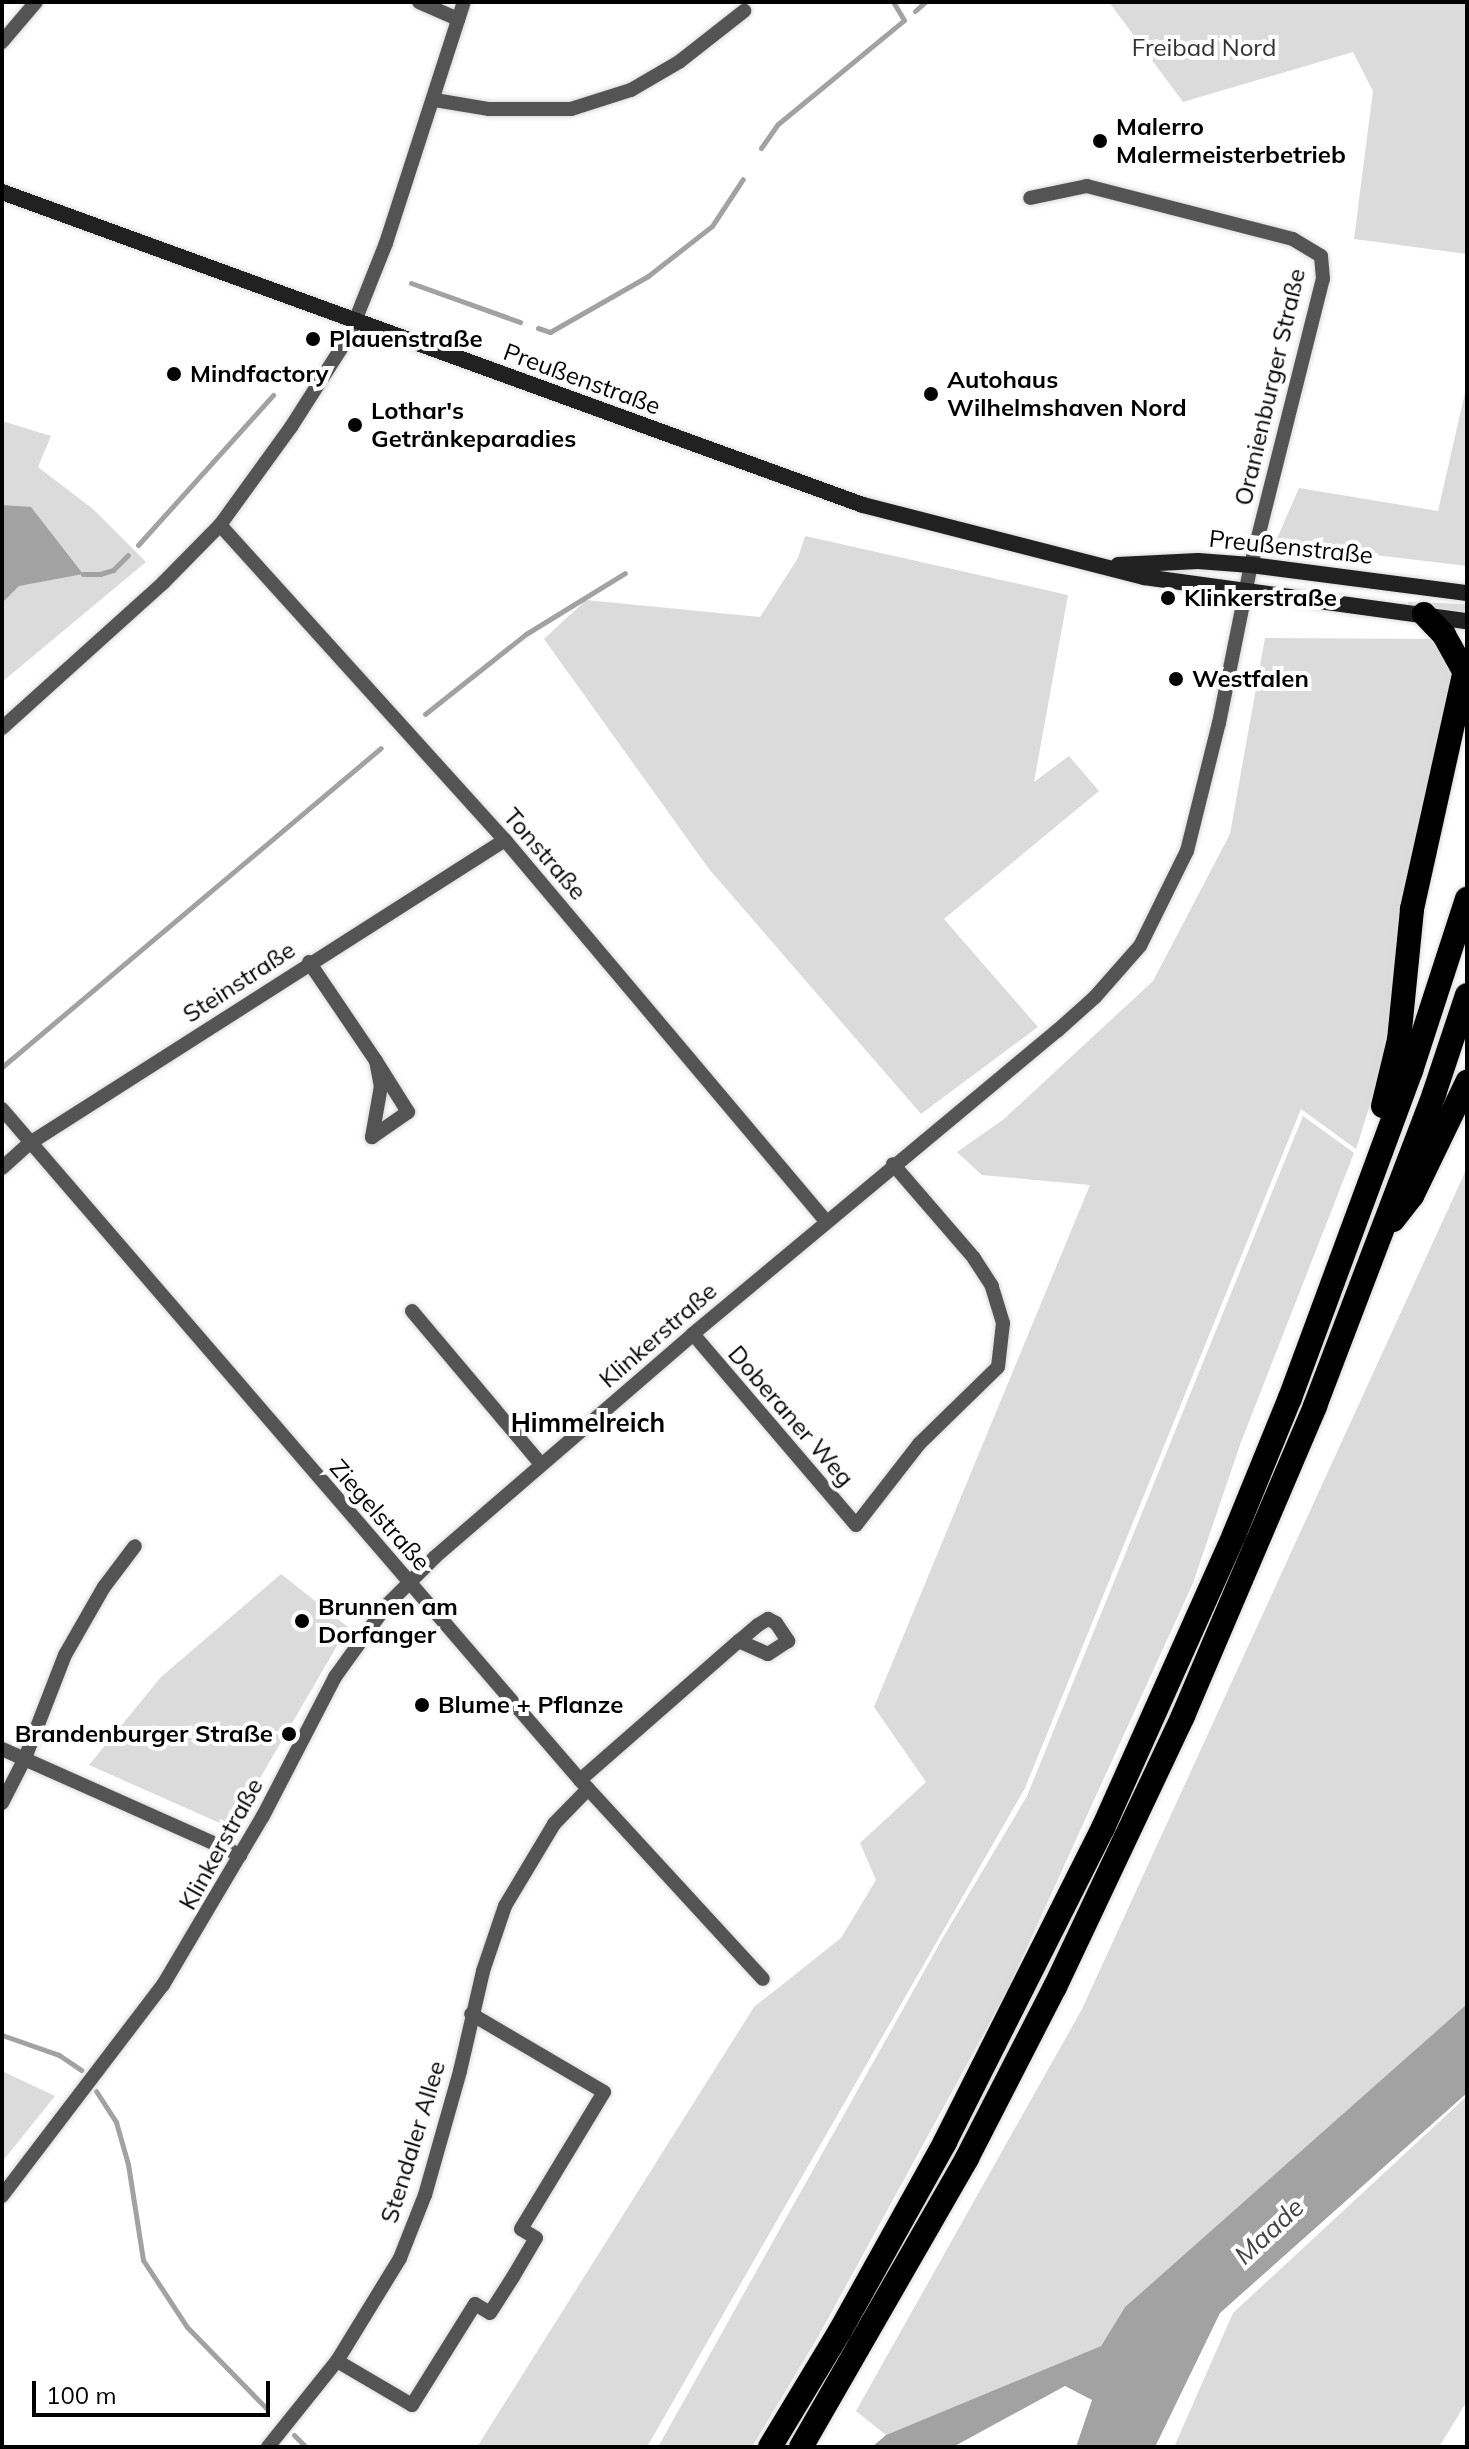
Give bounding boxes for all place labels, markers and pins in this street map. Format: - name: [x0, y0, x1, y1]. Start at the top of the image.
- place label: Malerro Malermeisterbetrieb: [1116, 113, 1346, 169]
- marker: Malerro Malermeisterbetrieb: [1091, 132, 1109, 150]
- place label: Plauenstraße: [329, 325, 483, 353]
- marker: Plauenstraße: [304, 330, 322, 348]
- place label: Mindfactory: [190, 360, 329, 388]
- marker: Mindfactory: [165, 365, 183, 383]
- place label: Autohaus Wilhelmshaven Nord: [947, 366, 1187, 422]
- marker: Autohaus Wilhelmshaven Nord: [922, 385, 940, 403]
- place label: Lothar's Getränkeparadies: [371, 397, 576, 453]
- marker: Lothar's Getränkeparadies: [346, 416, 364, 434]
- place label: Klinkerstraße: [1184, 584, 1337, 612]
- marker: Klinkerstraße: [1159, 589, 1177, 607]
- place label: Westfalen: [1192, 665, 1309, 693]
- marker: Westfalen: [1167, 670, 1185, 688]
- place label: Brunnen am Dorfanger: [318, 1593, 458, 1649]
- marker: Brunnen am Dorfanger: [293, 1612, 311, 1630]
- place label: Blume + Pflanze: [438, 1691, 623, 1719]
- marker: Blume + Pflanze: [413, 1696, 431, 1714]
- place label: Brandenburger Straße: [15, 1720, 273, 1748]
- marker: Brandenburger Straße: [280, 1725, 298, 1743]

